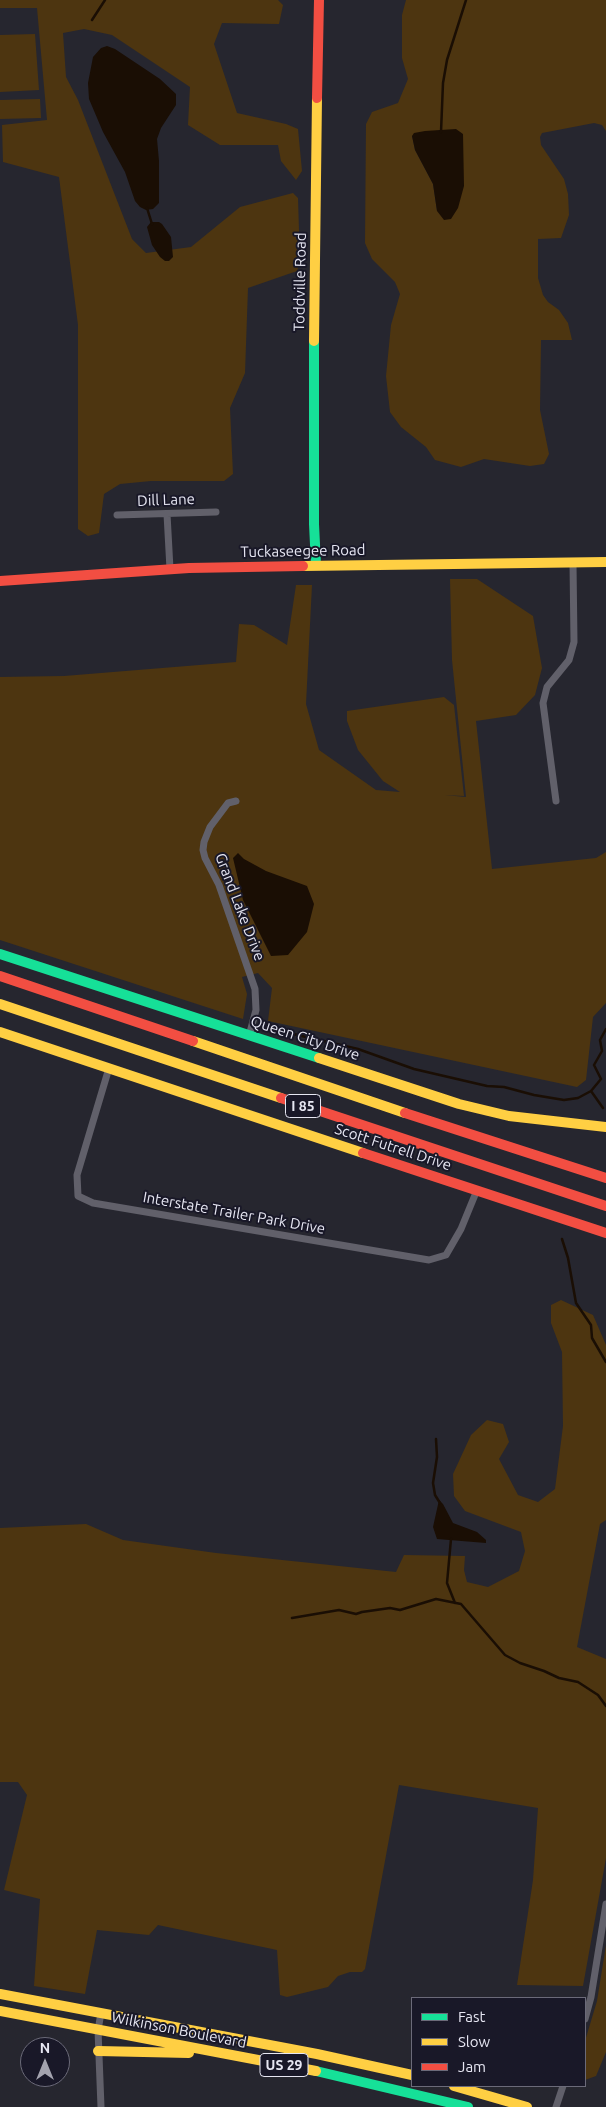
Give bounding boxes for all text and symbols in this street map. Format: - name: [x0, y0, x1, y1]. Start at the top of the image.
- street label: Toddville Road: [290, 232, 310, 332]
- street label: Dill Lane: [137, 490, 195, 510]
- street label: Tuckaseegee Road: [240, 541, 366, 561]
- street label: Grand Lake Drive: [211, 851, 269, 963]
- street label: Queen City Drive: [248, 1012, 362, 1064]
- road number: I 85: [286, 1094, 320, 1118]
- street label: Scott Futrell Drive: [332, 1120, 454, 1174]
- street label: Interstate Trailer Park Drive: [141, 1188, 327, 1238]
- legend: [411, 1997, 586, 2087]
- street label: Wilkinson Boulevard: [110, 2008, 248, 2052]
- text: Fast: [458, 2008, 485, 2025]
- text: Slow: [458, 2033, 490, 2050]
- north arrow: [20, 2037, 70, 2087]
- text: N: [40, 2040, 50, 2056]
- road number: US 29: [260, 2054, 308, 2076]
- text: Jam: [458, 2058, 486, 2075]

